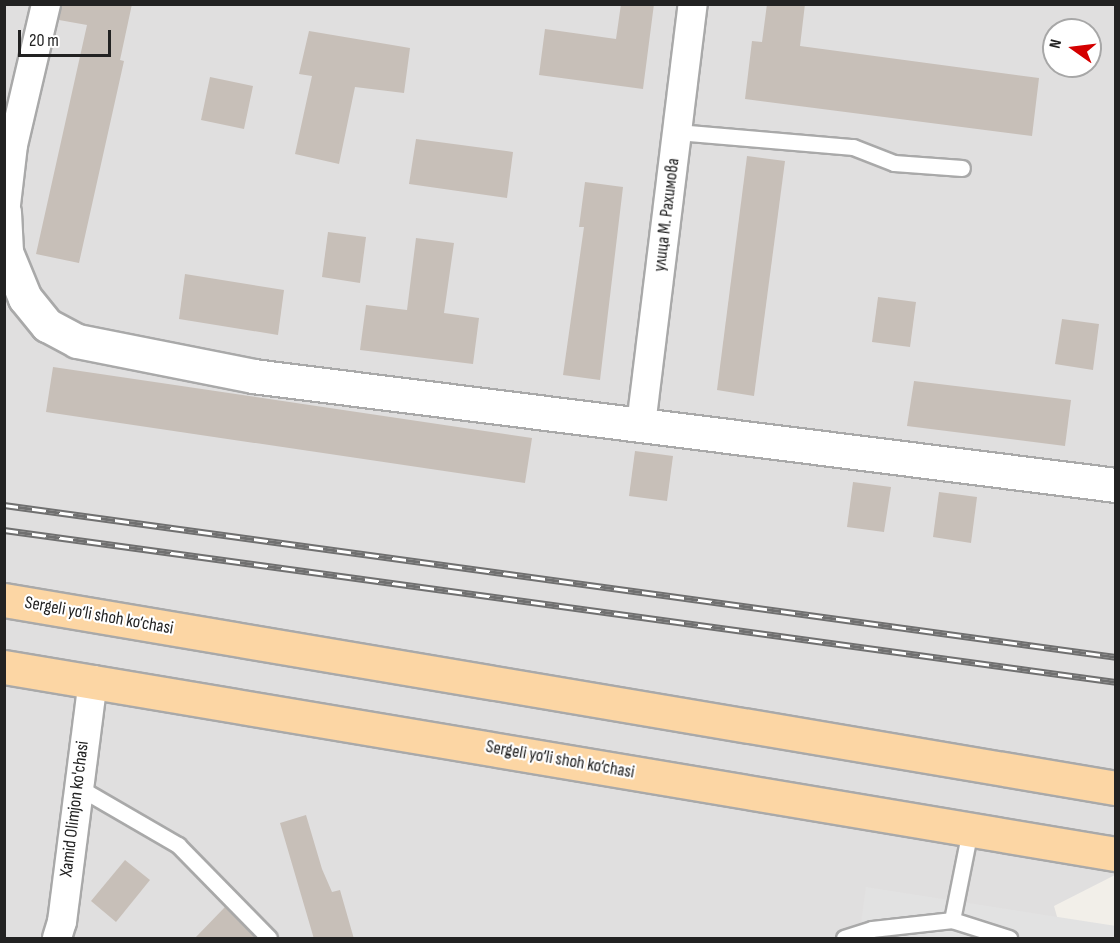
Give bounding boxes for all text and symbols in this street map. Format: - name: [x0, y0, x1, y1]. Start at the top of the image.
- scale bar: [21, 18, 114, 56]
- north arrow: [1042, 18, 1102, 78]
- text: 20 m: [29, 30, 59, 51]
- text: N: [1046, 38, 1066, 50]
- street label: улица М. Рахимова: [649, 157, 685, 273]
- street label: Sergeli yo‘li shoh ko‘chasi: [23, 592, 175, 640]
- street label: Sergeli yo‘li shoh ko‘chasi: [484, 736, 636, 784]
- street label: Xamid Olimjon ko'chasi: [56, 740, 94, 878]

